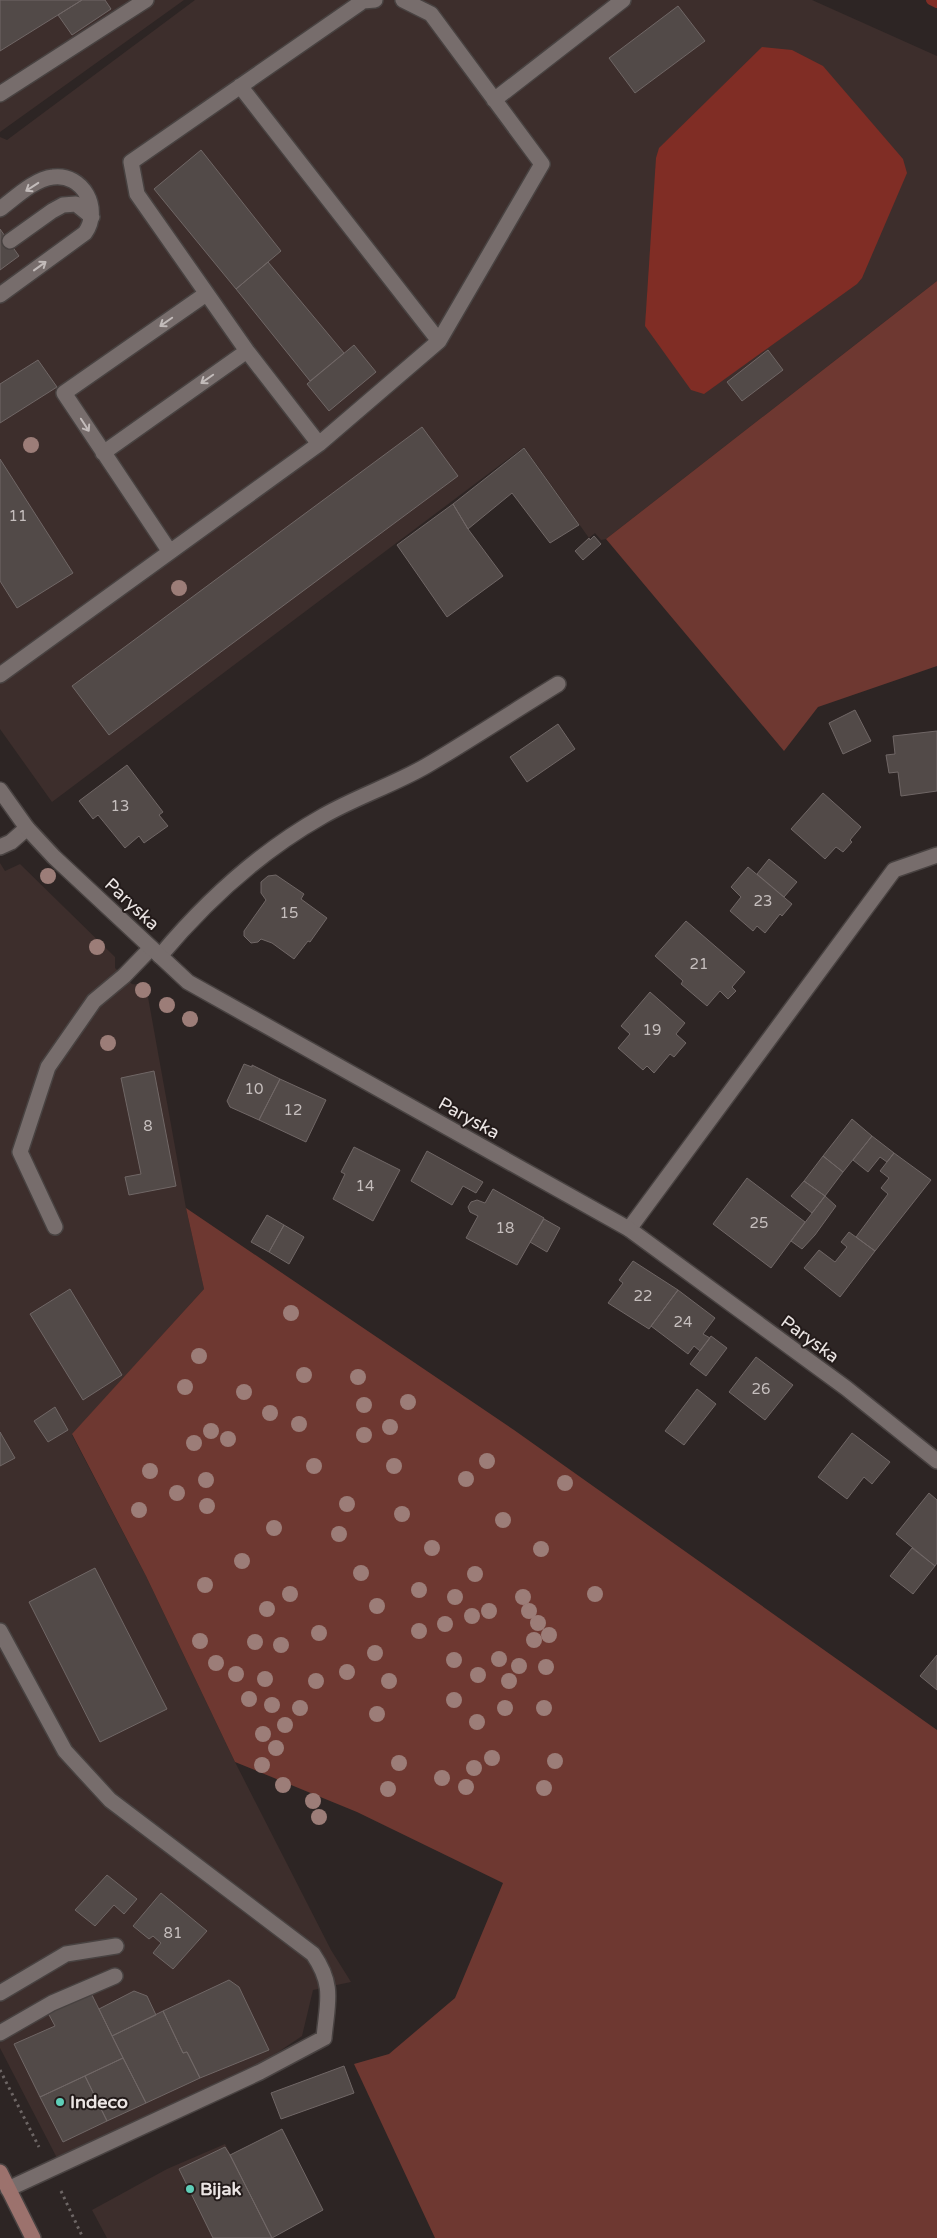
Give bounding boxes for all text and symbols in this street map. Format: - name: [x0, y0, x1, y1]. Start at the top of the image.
- one-way arrow: [25, 182, 39, 192]
- one-way arrow: [33, 261, 47, 271]
- one-way arrow: [159, 317, 173, 327]
- one-way arrow: [200, 374, 214, 384]
- one-way arrow: [79, 418, 90, 432]
- house number: 11: [9, 507, 27, 525]
- house number: 13: [111, 797, 129, 815]
- street label: Paryska: [100, 873, 164, 935]
- house number: 23: [754, 892, 772, 910]
- house number: 15: [280, 904, 298, 922]
- house number: 21: [690, 955, 708, 973]
- house number: 19: [643, 1021, 661, 1039]
- house number: 10: [245, 1080, 263, 1098]
- street label: Paryska: [434, 1092, 504, 1144]
- house number: 12: [284, 1101, 302, 1119]
- house number: 8: [143, 1117, 153, 1135]
- house number: 14: [356, 1177, 374, 1195]
- house number: 25: [750, 1214, 768, 1232]
- house number: 18: [496, 1219, 514, 1237]
- house number: 22: [634, 1287, 652, 1305]
- street label: Paryska: [777, 1310, 843, 1368]
- house number: 24: [674, 1313, 692, 1331]
- house number: 26: [752, 1380, 770, 1398]
- house number: 81: [164, 1924, 182, 1942]
- place label: Indeco: [70, 2091, 128, 2113]
- marker: Indeco: [54, 2096, 66, 2108]
- place label: Bijak: [200, 2178, 241, 2200]
- marker: Bijak: [184, 2183, 196, 2195]

